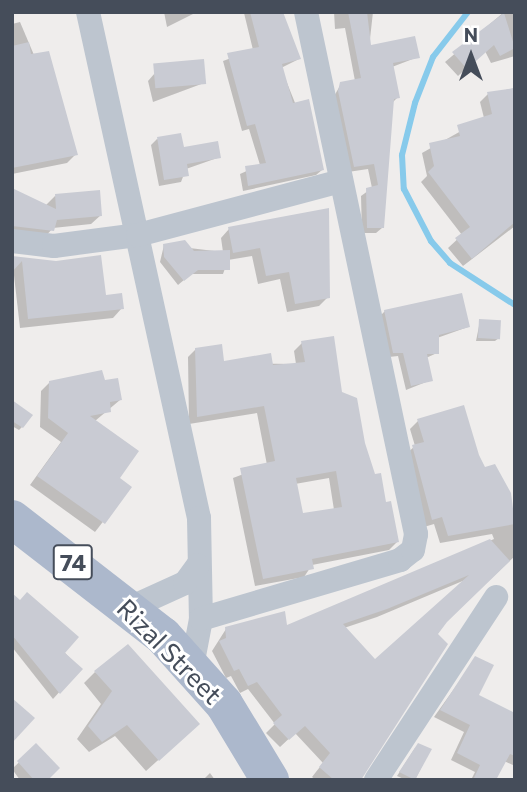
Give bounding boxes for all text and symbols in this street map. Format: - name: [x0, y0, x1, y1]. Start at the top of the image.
- north arrow: [436, 21, 506, 91]
- text: N: [464, 23, 478, 46]
- road number: 74: [52, 542, 94, 582]
- street label: Rizal Street: [111, 592, 229, 710]

